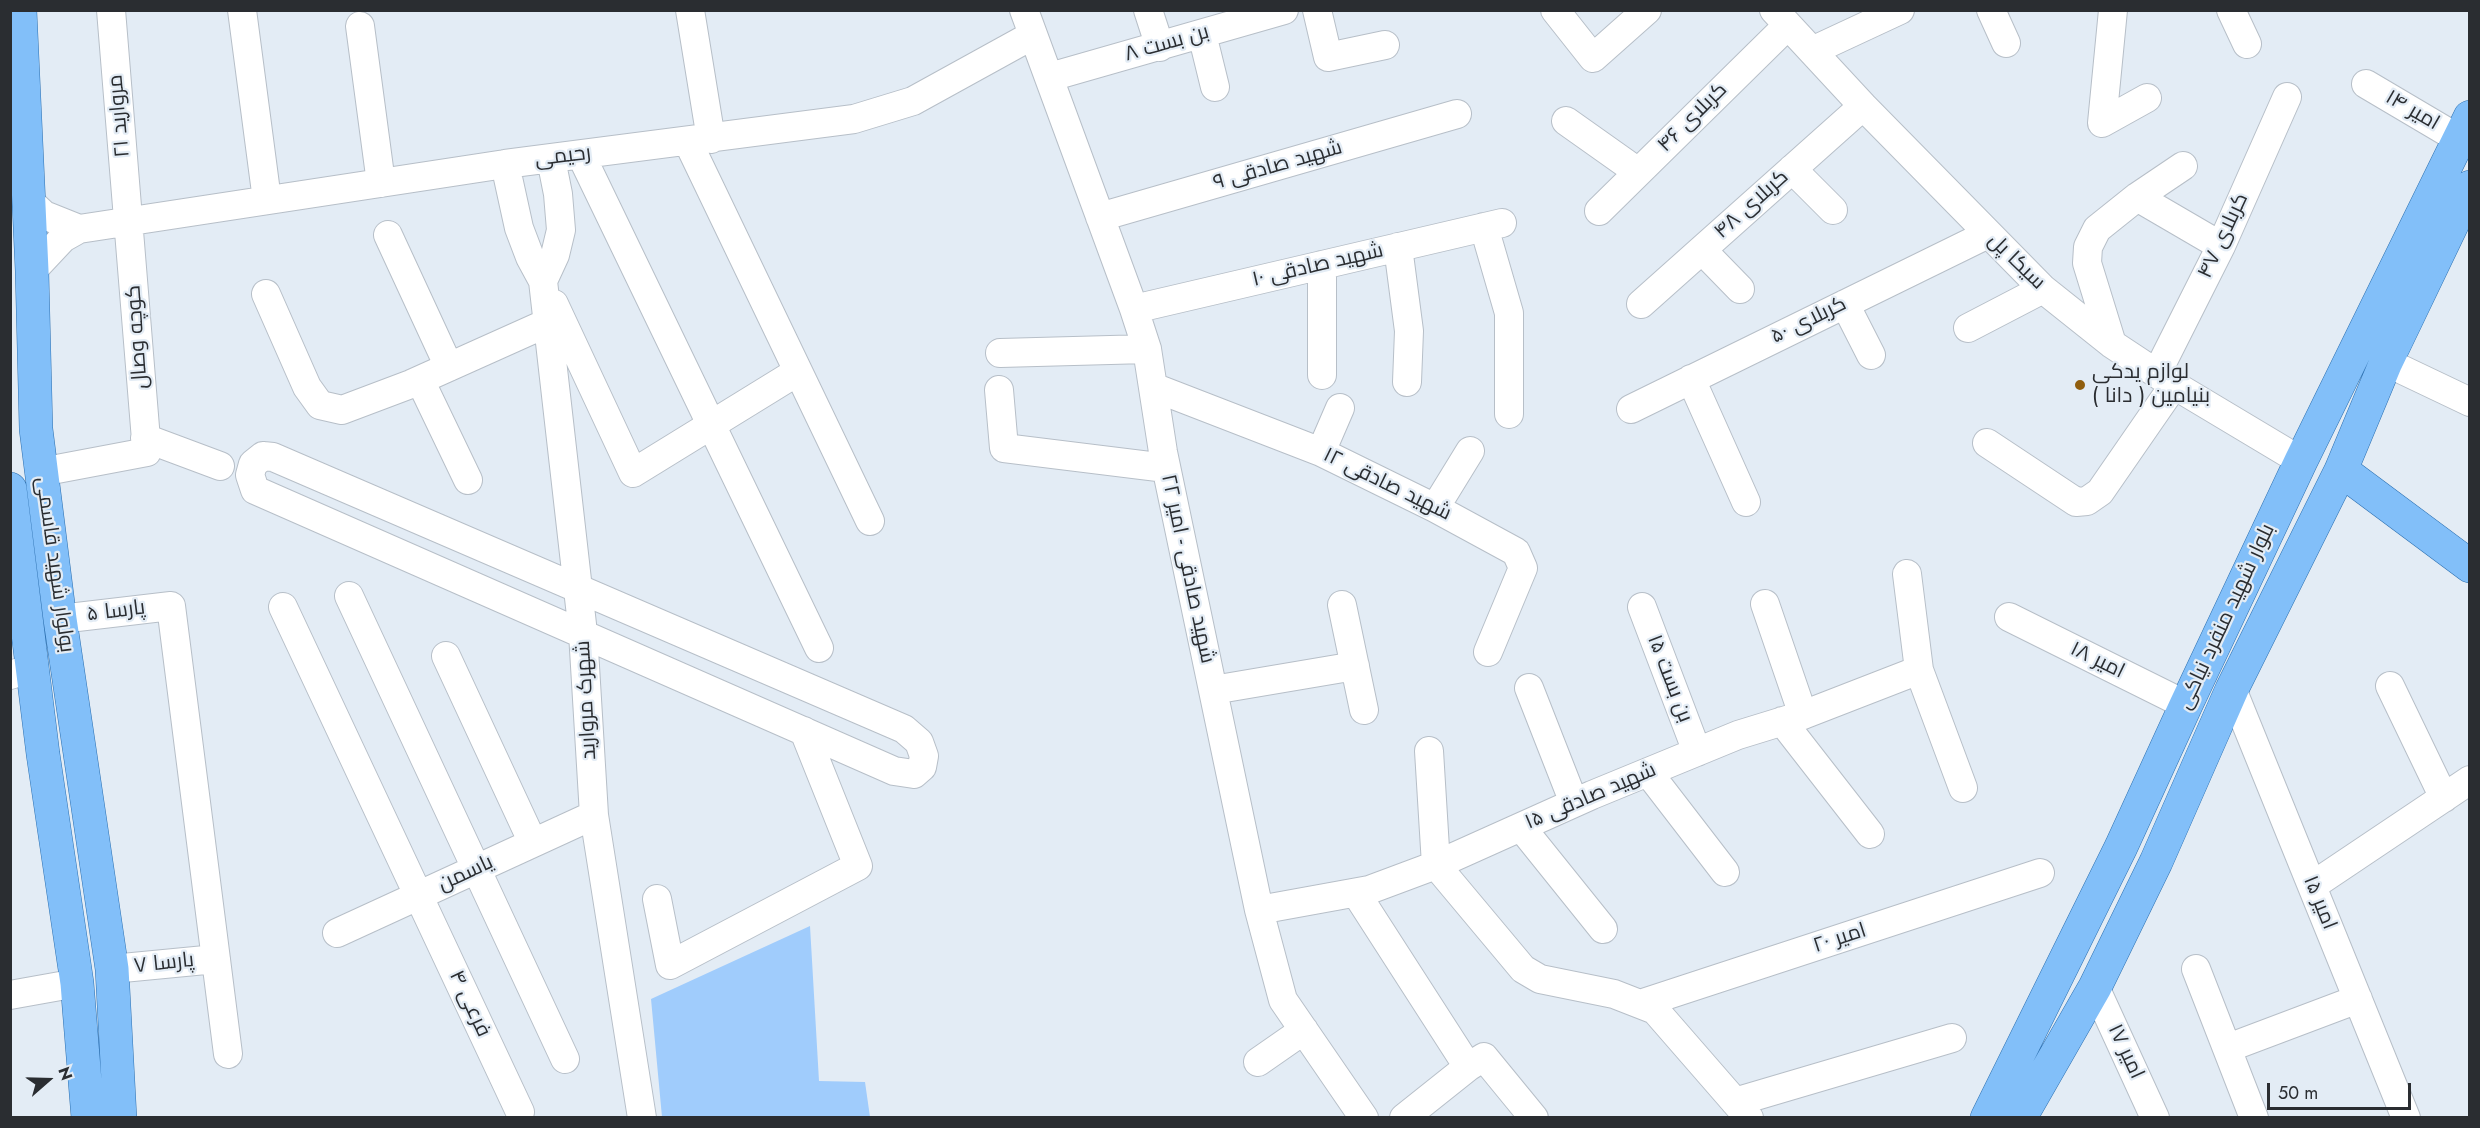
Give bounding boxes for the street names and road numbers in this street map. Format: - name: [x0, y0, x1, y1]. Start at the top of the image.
- street label: بن بست ۸: [1122, 20, 1212, 68]
- street label: مروارید ۲۱: [104, 74, 136, 158]
- street label: کربلای ۴۶: [1653, 78, 1733, 158]
- street label: امیر ۱۴: [2380, 86, 2444, 136]
- street label: شهید صادقی ۹: [1211, 136, 1345, 196]
- street label: رحیمی: [534, 141, 592, 173]
- street label: کربلای ۴۸: [1710, 165, 1794, 245]
- street label: کربلای ۴۷: [2193, 189, 2255, 283]
- street label: سیکا پل: [1982, 229, 2050, 295]
- street label: شهید صادقی ۱۰: [1250, 239, 1386, 293]
- street label: کوچه وصال: [122, 284, 154, 390]
- street label: کربلای ۵۰: [1767, 292, 1851, 350]
- street label: شهید صادقی ۱۲: [1319, 443, 1455, 527]
- street label: شهید صادقی - امیر ۲۲: [1155, 472, 1219, 666]
- street label: بولوار شهید قاسمی: [29, 476, 79, 654]
- street label: بلوار شهید منفرد نیاکی: [2173, 520, 2281, 714]
- street label: پارسا ۵: [85, 596, 147, 628]
- street label: بن بست ۱۵: [1641, 632, 1697, 726]
- street label: امیر ۱۸: [2066, 637, 2128, 685]
- street label: شهرک مروارید: [571, 640, 603, 760]
- street label: شهید صادقی ۱۵: [1522, 758, 1660, 836]
- street label: یاسمن: [434, 850, 498, 898]
- street label: امیر ۱۵: [2297, 872, 2341, 934]
- street label: امیر ۲۰: [1810, 919, 1870, 959]
- street label: پارسا ۷: [133, 948, 195, 980]
- street label: فرعی ۴: [443, 967, 495, 1041]
- street label: امیر ۱۷: [2101, 1021, 2149, 1083]

